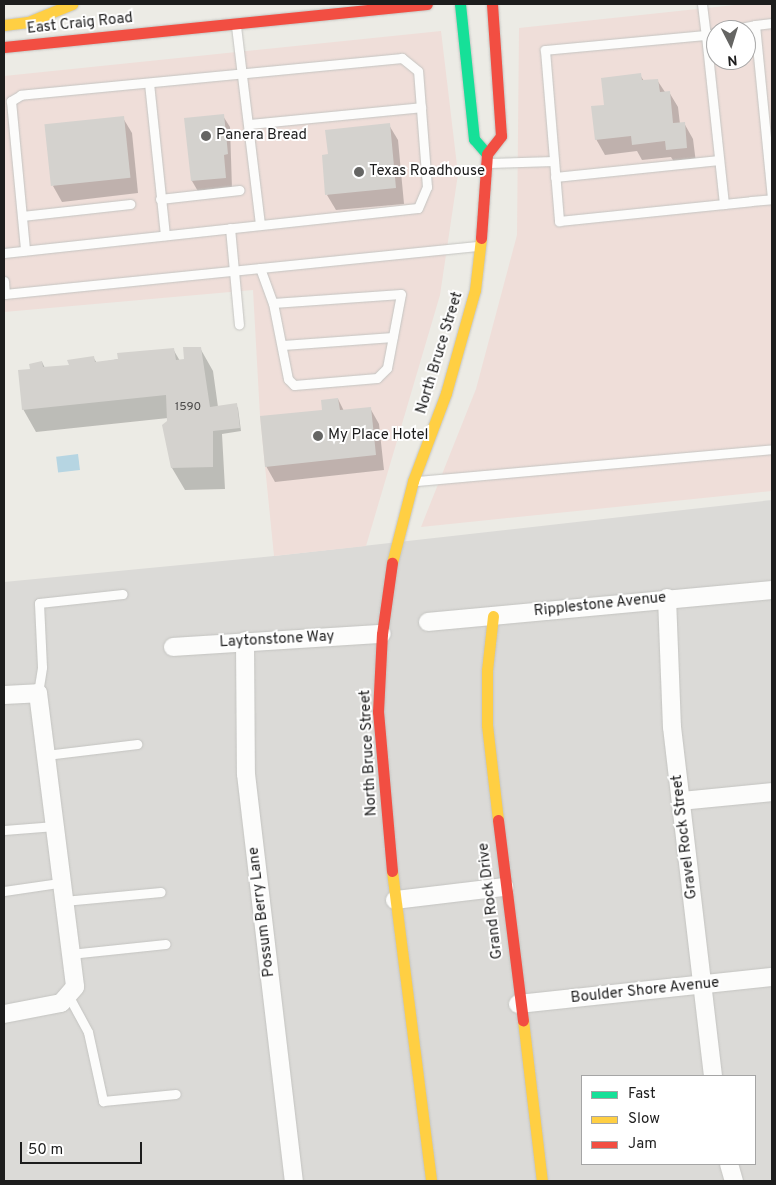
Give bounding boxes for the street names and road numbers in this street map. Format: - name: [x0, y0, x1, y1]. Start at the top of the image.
- street label: East Craig Road: [26, 9, 134, 39]
- street label: North Bruce Street: [413, 290, 467, 416]
- street label: Ripplestone Avenue: [533, 589, 667, 621]
- street label: Laytonstone Way: [219, 628, 335, 652]
- street label: North Bruce Street: [357, 689, 381, 817]
- street label: Gravel Rock Street: [668, 774, 702, 900]
- street label: Grand Rock Drive: [475, 842, 507, 960]
- street label: Possum Berry Lane: [245, 846, 279, 978]
- street label: Boulder Shore Avenue: [570, 974, 720, 1008]

